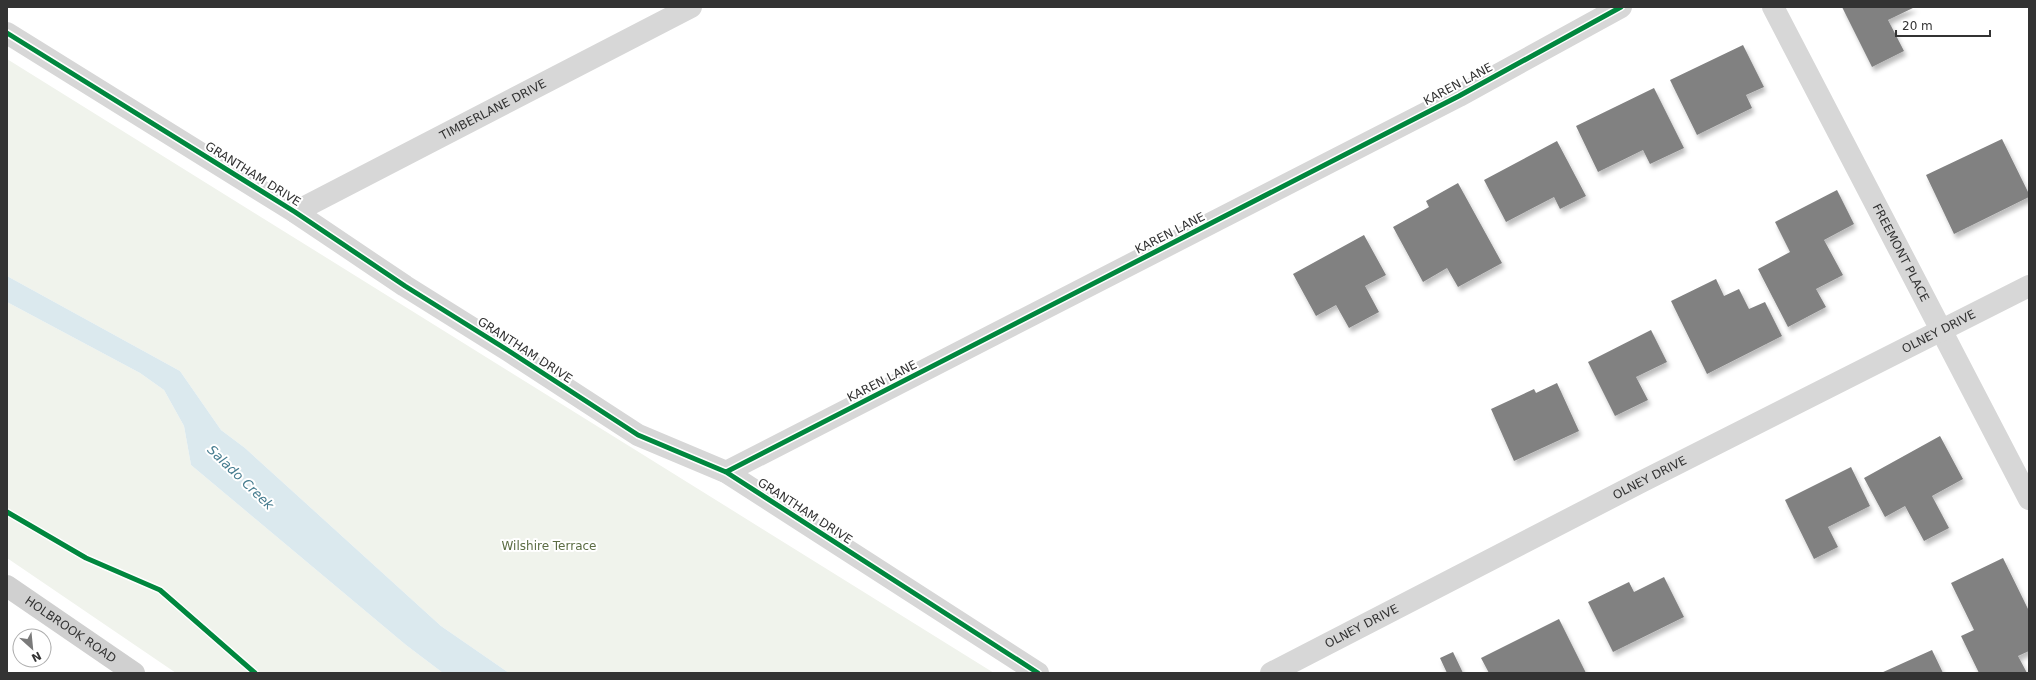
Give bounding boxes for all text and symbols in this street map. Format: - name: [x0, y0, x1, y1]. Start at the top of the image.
- scale bar: [1896, 12, 1990, 38]
- text: 20 m: [1902, 19, 1933, 33]
- street label: KAREN LANE: [1421, 60, 1495, 108]
- street label: TIMBERLANE DRIVE: [437, 76, 549, 143]
- street label: GRANTHAM DRIVE: [203, 139, 303, 209]
- street label: FREEMONT PLACE: [1870, 201, 1932, 304]
- street label: KAREN LANE: [1133, 209, 1207, 257]
- street label: OLNEY DRIVE: [1900, 307, 1978, 356]
- street label: GRANTHAM DRIVE: [475, 314, 575, 386]
- street label: KAREN LANE: [845, 357, 919, 405]
- water label: Salado Creek: [204, 442, 277, 513]
- street label: OLNEY DRIVE: [1610, 453, 1689, 502]
- street label: GRANTHAM DRIVE: [755, 475, 855, 547]
- park label: Wilshire Terrace: [502, 539, 597, 553]
- street label: HOLBROOK ROAD: [22, 593, 119, 666]
- street label: OLNEY DRIVE: [1323, 601, 1401, 651]
- north arrow: [12, 628, 52, 668]
- text: N: [29, 649, 43, 664]

